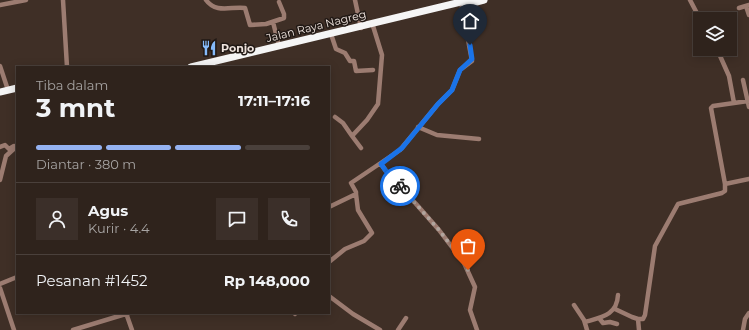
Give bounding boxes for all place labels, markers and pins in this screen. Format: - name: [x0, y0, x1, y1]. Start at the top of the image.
- pin: [453, 4, 487, 45]
- restaurant icon: Ponjo: [200, 39, 218, 57]
- place label: Ponjo: [221, 41, 254, 55]
- pin: [451, 229, 485, 270]

